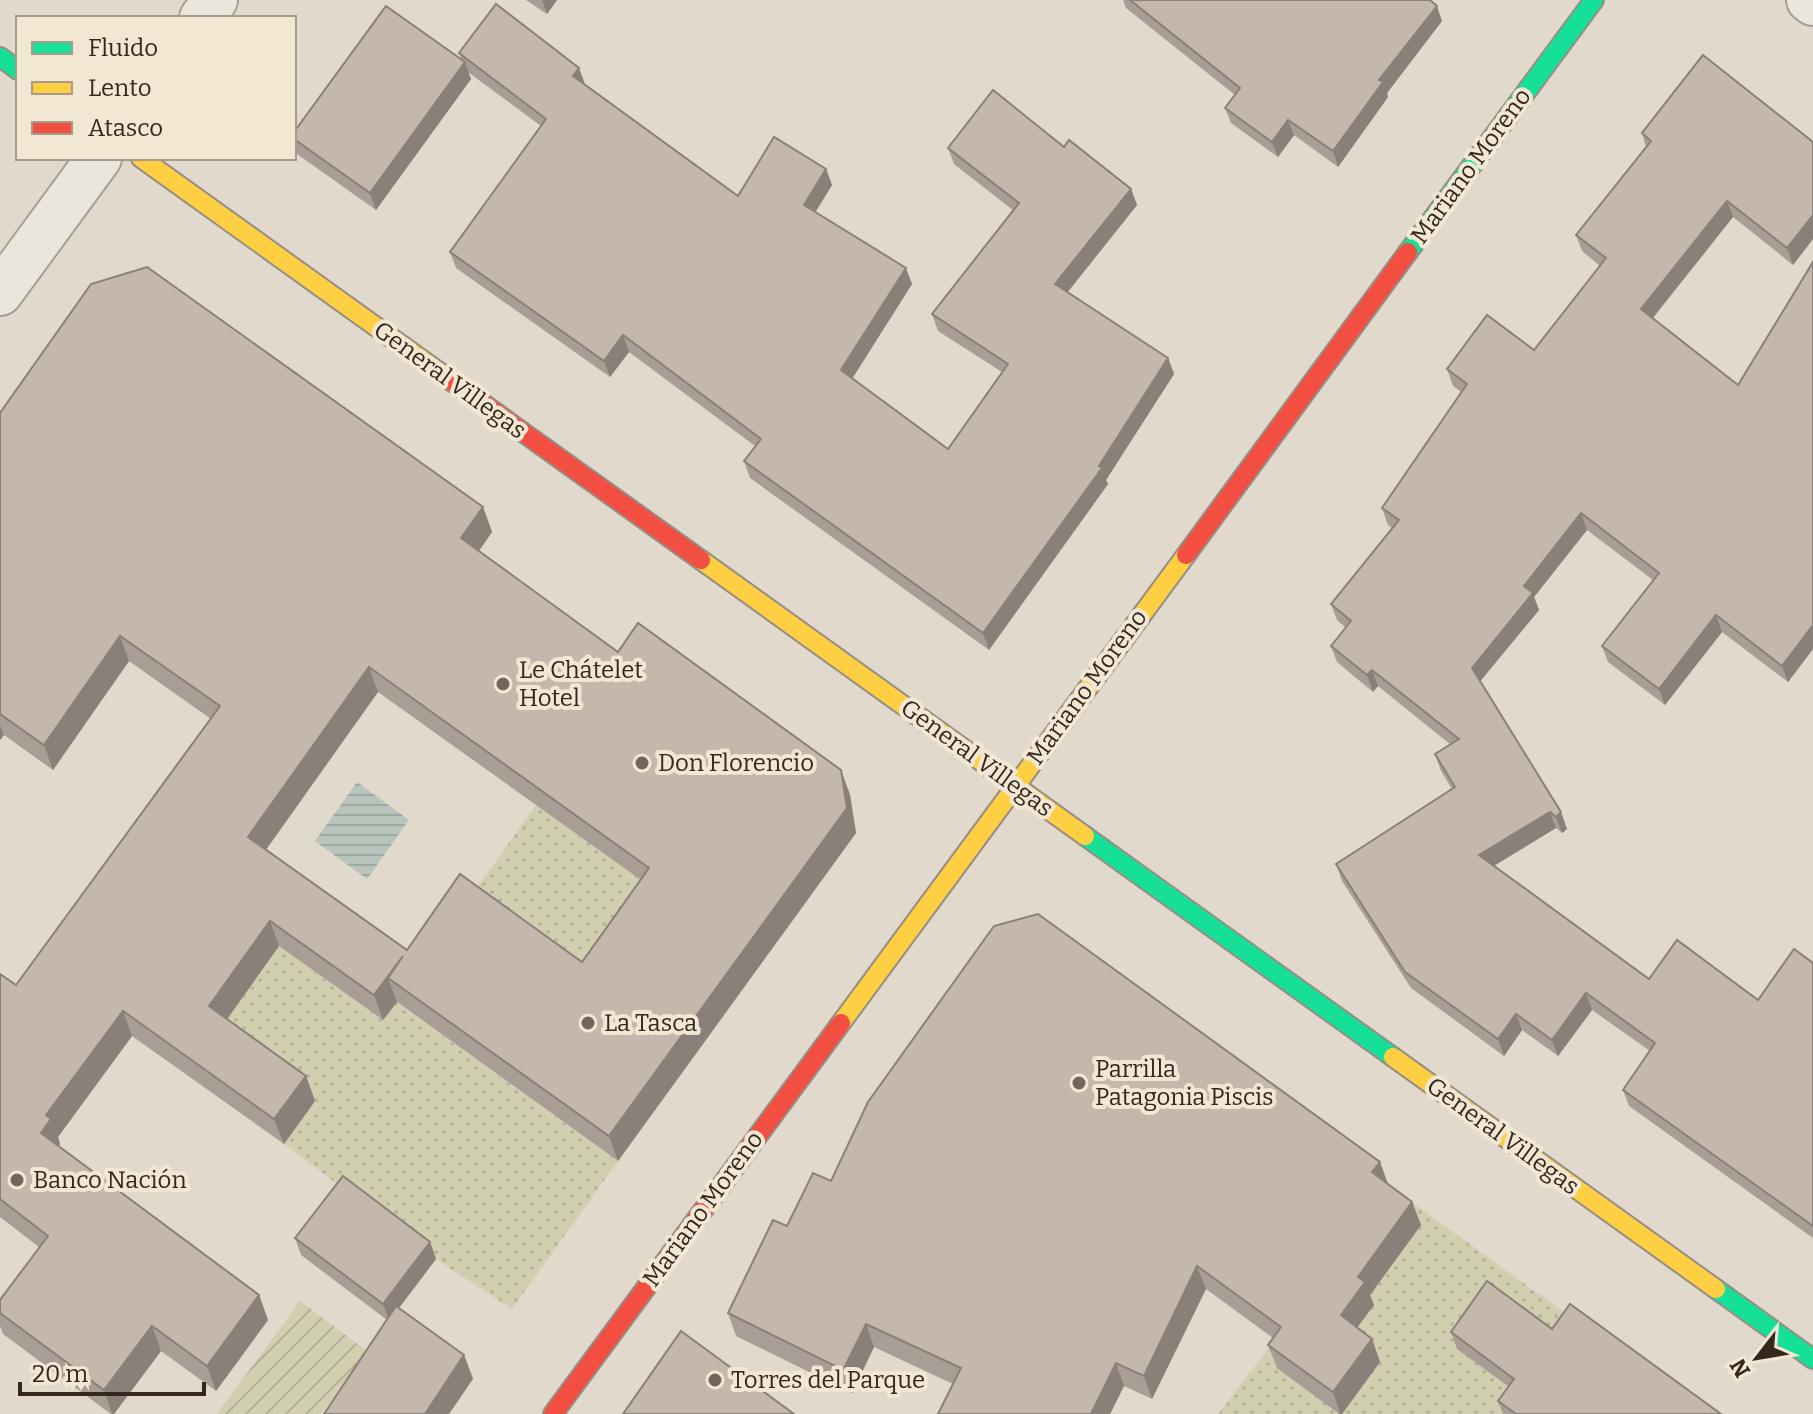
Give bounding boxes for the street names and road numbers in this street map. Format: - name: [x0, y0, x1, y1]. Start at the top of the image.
- street label: Mariano Moreno: [1405, 83, 1537, 249]
- street label: General Villegas: [368, 315, 532, 445]
- street label: Mariano Moreno: [1021, 604, 1153, 770]
- street label: General Villegas: [895, 693, 1059, 823]
- street label: General Villegas: [1421, 1071, 1585, 1201]
- street label: Mariano Moreno: [637, 1126, 769, 1292]

